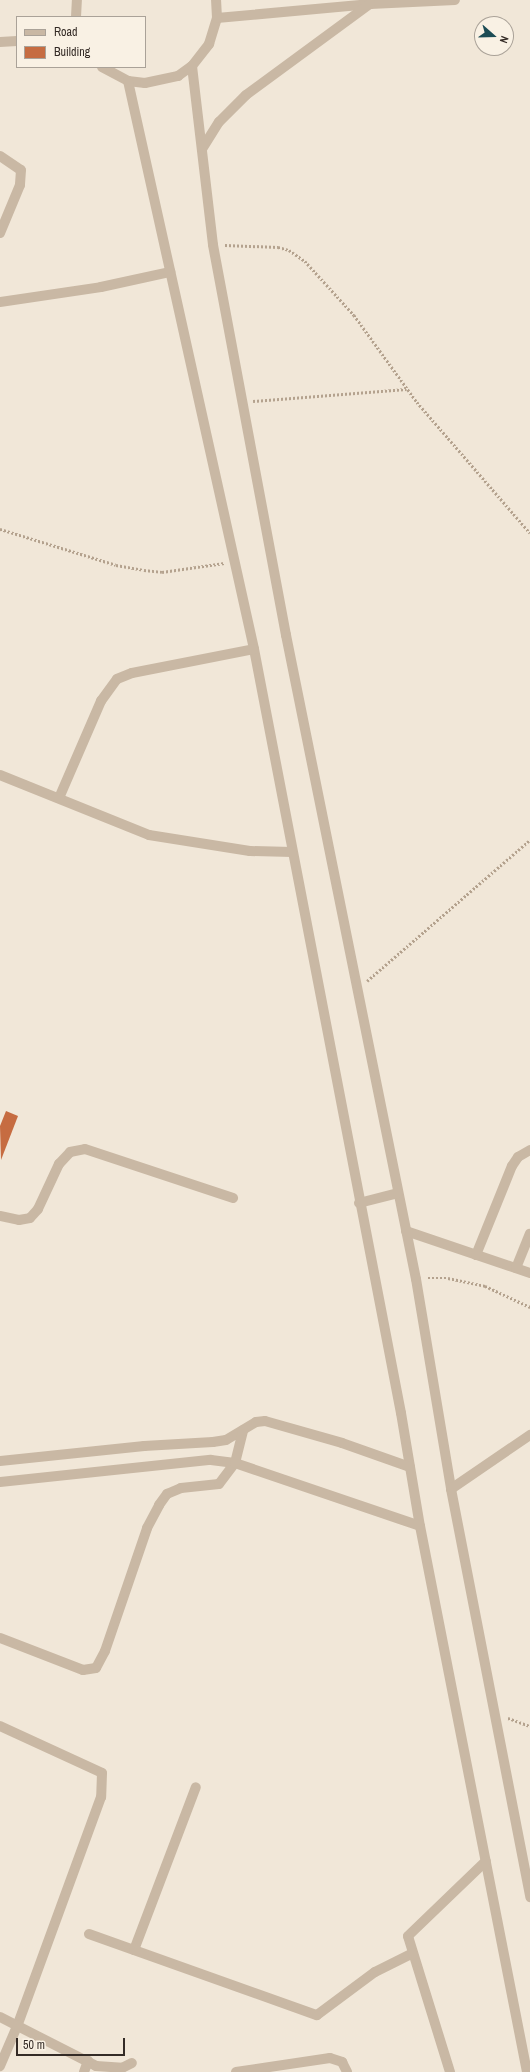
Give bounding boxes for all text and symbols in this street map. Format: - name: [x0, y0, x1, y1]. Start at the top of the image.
- legend: [16, 16, 146, 68]
- north arrow: [474, 16, 514, 56]
- text: Road: [54, 24, 78, 40]
- text: N: [497, 34, 512, 45]
- text: Building: [54, 44, 90, 60]
- scale bar: [18, 2030, 127, 2056]
- text: 50 m: [23, 2037, 45, 2053]

